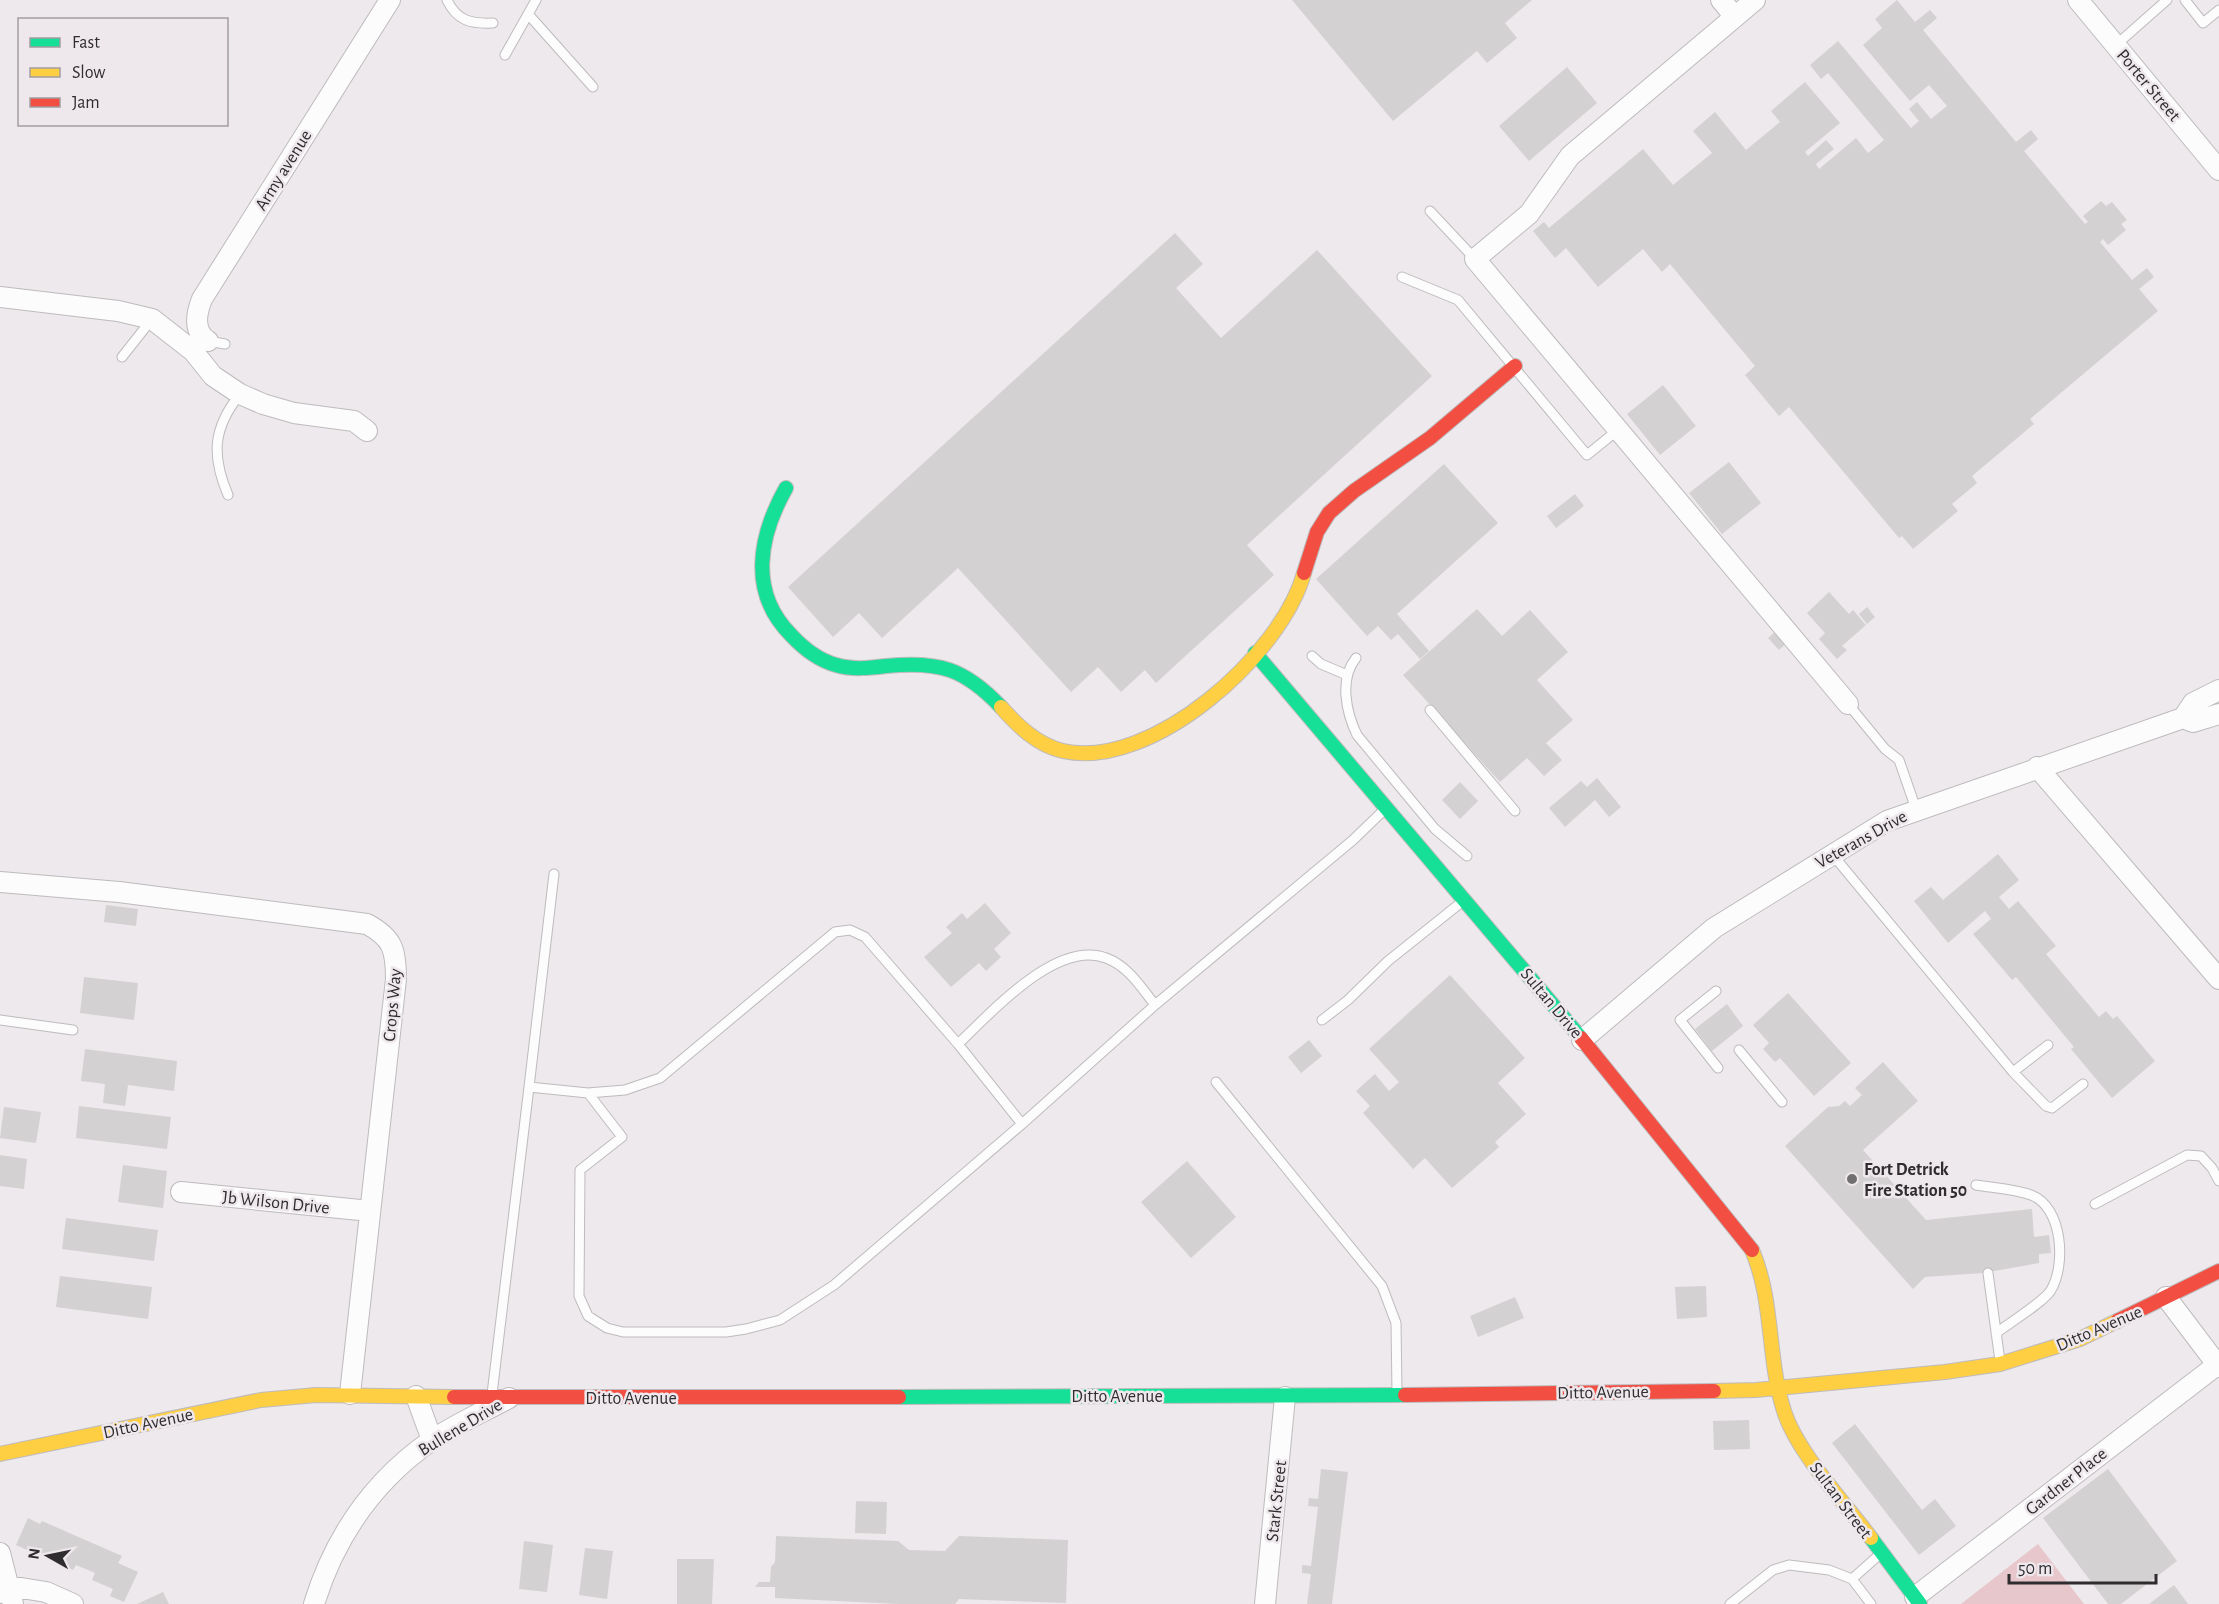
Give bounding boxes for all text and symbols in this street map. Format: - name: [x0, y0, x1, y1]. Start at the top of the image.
- legend: [18, 18, 228, 126]
- text: Fast: [72, 34, 100, 52]
- street label: Porter Street: [2113, 46, 2184, 125]
- text: Slow: [72, 64, 105, 82]
- text: Jam: [72, 94, 100, 112]
- street label: Army avenue: [252, 127, 316, 214]
- street label: Veterans Drive: [1813, 807, 1910, 872]
- street label: Sultan Drive: [1517, 965, 1586, 1042]
- street label: Crops Way: [381, 967, 405, 1042]
- place label: Fort Detrick Fire Station 50: [1864, 1161, 1967, 1200]
- marker: Fort Detrick Fire Station 50: [1845, 1172, 1859, 1186]
- street label: Jb Wilson Drive: [221, 1188, 330, 1218]
- street label: Ditto Avenue: [2054, 1303, 2145, 1355]
- street label: Ditto Avenue: [1557, 1383, 1649, 1403]
- street label: Ditto Avenue: [1071, 1388, 1163, 1406]
- street label: Ditto Avenue: [585, 1390, 677, 1408]
- street label: Bullene Drive: [416, 1396, 505, 1460]
- street label: Ditto Avenue: [102, 1406, 195, 1442]
- street label: Gardner Place: [2023, 1445, 2111, 1519]
- street label: Stark Street: [1264, 1459, 1290, 1543]
- street label: Sultan Street: [1806, 1459, 1875, 1542]
- north arrow: [18, 1526, 78, 1586]
- text: N: [25, 1547, 43, 1561]
- scale bar: [2009, 1547, 2156, 1585]
- text: 50 m: [2018, 1560, 2052, 1578]

